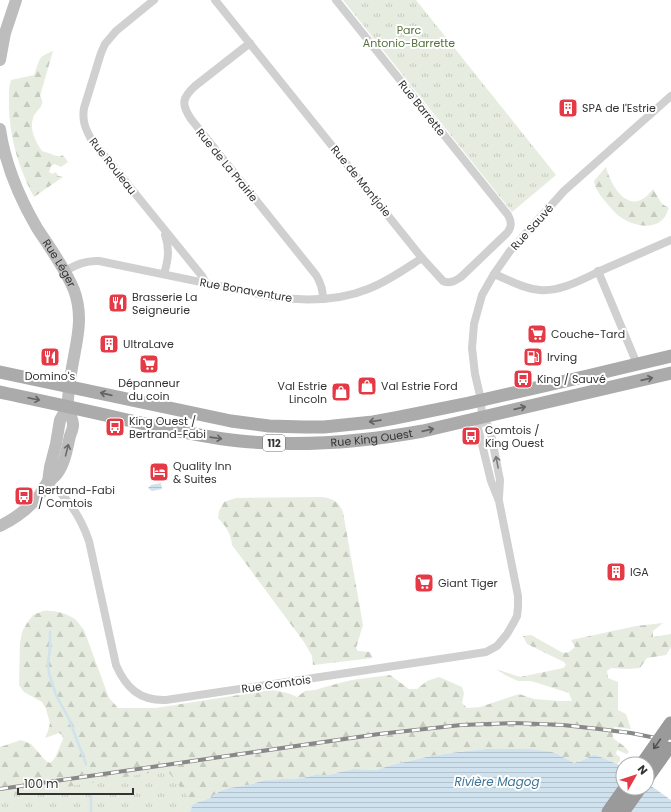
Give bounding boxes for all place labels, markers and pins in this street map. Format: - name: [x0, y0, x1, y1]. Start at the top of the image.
- building icon: SPA de l'Estrie: [557, 97, 579, 119]
- place label: SPA de l'Estrie: [582, 100, 656, 116]
- place label: Brasserie La Seigneurie: [132, 289, 197, 318]
- restaurant icon: Brasserie La Seigneurie: [107, 292, 129, 314]
- supermarket icon: Couche-Tard: [526, 323, 548, 345]
- place label: Couche-Tard: [551, 326, 625, 342]
- building icon: UltraLave: [98, 333, 120, 355]
- place label: UltraLave: [123, 336, 174, 352]
- restaurant icon: Domino's: [39, 346, 61, 368]
- fuel station icon: Irving: [522, 346, 544, 368]
- place label: Irving: [547, 349, 577, 365]
- supermarket icon: Dépanneur du coin: [138, 353, 160, 375]
- place label: Domino's: [25, 368, 75, 384]
- bus stop icon: King / Sauvé: [512, 368, 534, 390]
- place label: King / Sauvé: [537, 371, 606, 387]
- place label: Dépanneur du coin: [118, 375, 180, 404]
- shop icon: Val Estrie Ford: [356, 375, 378, 397]
- place label: Val Estrie Lincoln: [277, 378, 327, 407]
- place label: Val Estrie Ford: [381, 378, 458, 394]
- shop icon: Val Estrie Lincoln: [330, 381, 352, 403]
- place label: King Ouest / Bertrand-Fabi: [129, 413, 206, 442]
- bus stop icon: King Ouest / Bertrand-Fabi: [104, 416, 126, 438]
- place label: Comtois / King Ouest: [485, 422, 544, 451]
- bus stop icon: Comtois / King Ouest: [460, 425, 482, 447]
- place label: Quality Inn & Suites: [173, 458, 231, 487]
- hotel icon: Quality Inn & Suites: [148, 461, 170, 483]
- place label: Bertrand-Fabi / Comtois: [38, 482, 115, 511]
- bus stop icon: Bertrand-Fabi / Comtois: [13, 485, 35, 507]
- building icon: IGA: [605, 561, 627, 583]
- place label: IGA: [630, 564, 649, 580]
- supermarket icon: Giant Tiger: [413, 572, 435, 594]
- place label: Giant Tiger: [438, 575, 498, 591]

